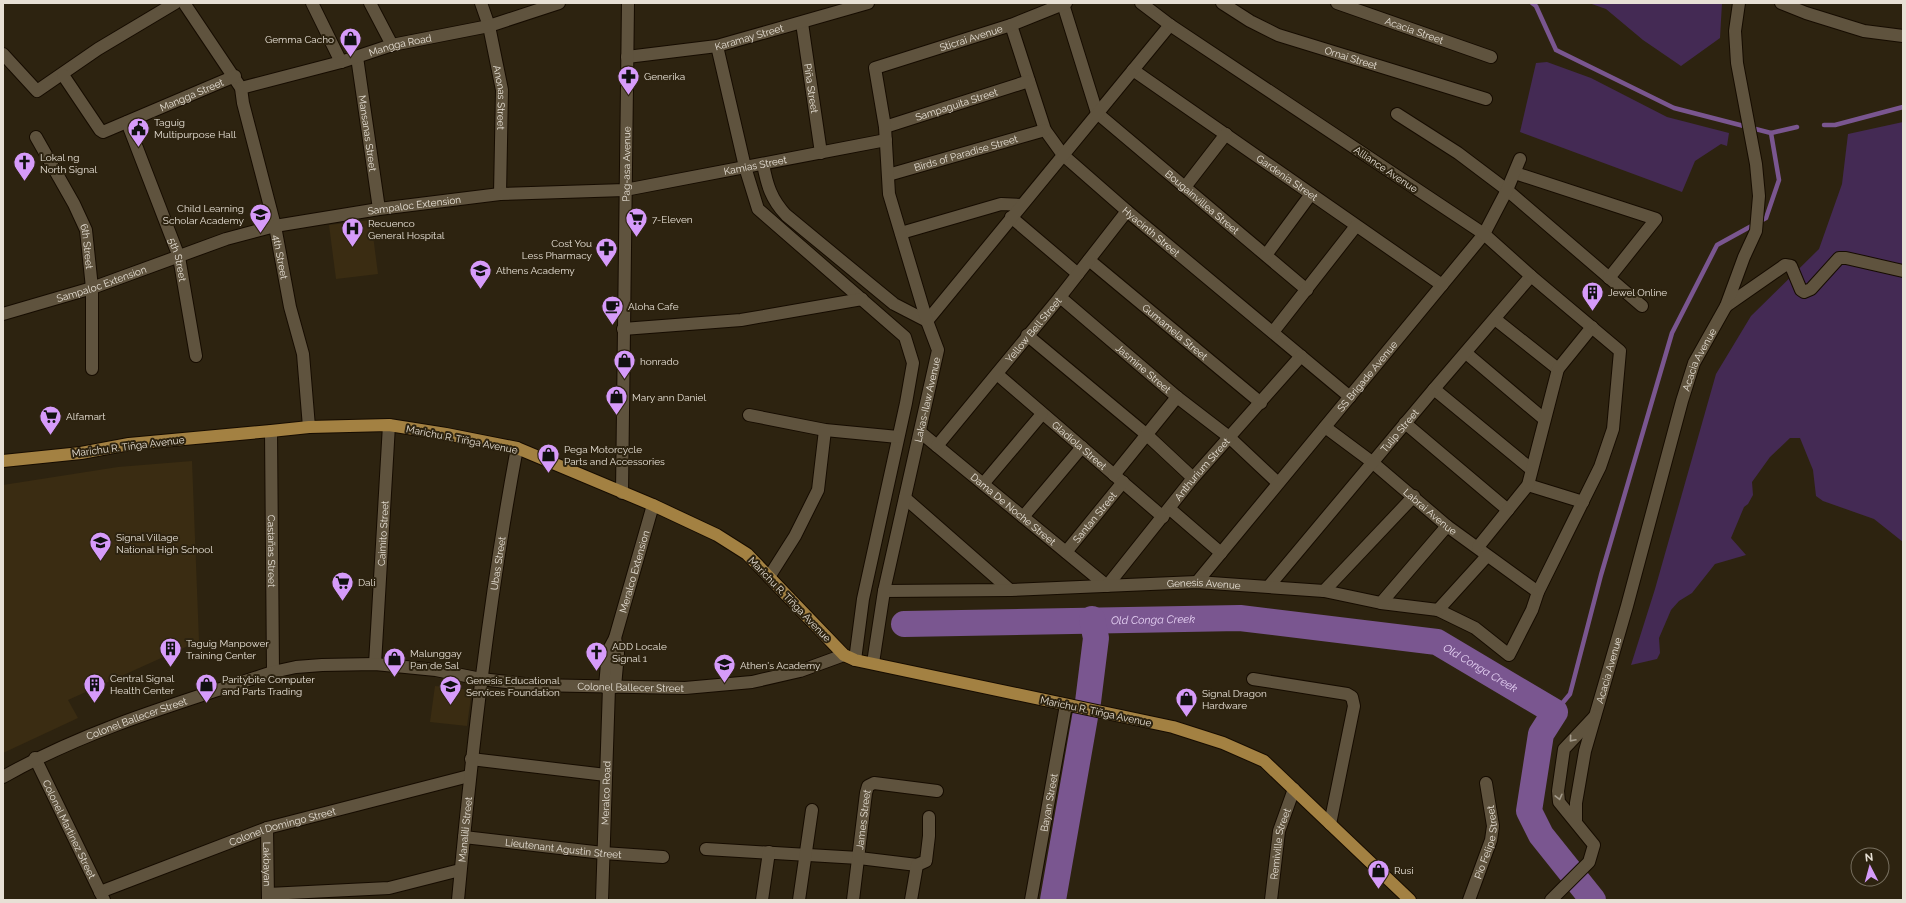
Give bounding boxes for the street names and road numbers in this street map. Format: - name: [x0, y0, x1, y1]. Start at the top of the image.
- street label: Acacia Street: [1384, 15, 1445, 46]
- street label: Karamay Street: [714, 22, 785, 52]
- street label: Sticrai Avenue: [938, 23, 1004, 53]
- street label: Mangga Road: [367, 32, 433, 58]
- street label: Ornai Street: [1323, 45, 1379, 71]
- street label: Piña Street: [802, 63, 820, 115]
- street label: Anonas Street: [491, 64, 507, 131]
- street label: Mangga Street: [158, 76, 226, 113]
- street label: Sampaguita Street: [914, 86, 1000, 123]
- street label: Mansanas Street: [357, 94, 379, 173]
- street label: Pag-asa Avenue: [621, 126, 632, 202]
- street label: Birds of Paradise Street: [913, 133, 1020, 173]
- street label: Alliance Avenue: [1352, 144, 1420, 195]
- street label: Gardenia Street: [1254, 153, 1320, 203]
- street label: Kamias Street: [723, 154, 788, 177]
- street label: Bougainvillea Street: [1163, 168, 1242, 237]
- street label: Sampaloc Extension: [367, 194, 462, 217]
- street label: Hyacinth Street: [1120, 205, 1182, 259]
- street label: 6th Street: [78, 222, 95, 270]
- street label: 4th Street: [271, 234, 290, 281]
- street label: 5th Street: [166, 236, 188, 283]
- street label: Sampaloc Extension: [55, 264, 148, 304]
- street label: Yellow Bell Street: [1003, 295, 1064, 365]
- street label: Gumamela Street: [1140, 302, 1210, 363]
- street label: Acacia Avenue: [1681, 326, 1718, 392]
- street label: SS Brigade Avenue: [1335, 339, 1400, 414]
- street label: Jasmine Street: [1114, 342, 1173, 396]
- street label: Lakas-Ilaw Avenue: [913, 356, 942, 443]
- street label: Tulip Street: [1379, 406, 1421, 454]
- street label: Gladiola Street: [1050, 419, 1109, 472]
- street label: Marichu R. Tiñga Avenue: [405, 423, 519, 456]
- street label: Marichu R. Tiñga Avenue: [71, 434, 185, 459]
- street label: Anthurium Street: [1172, 435, 1232, 503]
- street label: Dama De Noche Street: [968, 471, 1058, 548]
- street label: Labrai Avenue: [1401, 486, 1459, 537]
- street label: Santan Street: [1071, 489, 1119, 545]
- street label: Caimito Street: [376, 500, 391, 566]
- street label: Castañas Street: [266, 515, 277, 588]
- street label: Meralco Extension: [617, 529, 651, 614]
- street label: Ubas Street: [489, 535, 508, 591]
- street label: Marichu R. Tiñga Avenue: [746, 555, 833, 644]
- street label: Genesis Avenue: [1167, 577, 1241, 591]
- street label: Acacia Avenue: [1594, 636, 1624, 704]
- street label: Colonel Ballecer Street: [577, 681, 685, 694]
- street label: Marichu R. Tiñga Avenue: [1039, 694, 1153, 729]
- street label: Colonel Ballecer Street: [84, 695, 189, 742]
- street label: Meralco Road: [599, 761, 613, 825]
- street label: Bayan Street: [1038, 772, 1060, 833]
- street label: Colonel Martinez Street: [40, 778, 98, 881]
- street label: James Street: [854, 788, 873, 850]
- street label: Manalili Street: [457, 796, 474, 863]
- street label: Pio Felipe Street: [1472, 804, 1499, 880]
- street label: Colonel Domingo Street: [228, 805, 338, 848]
- street label: Remiville Street: [1268, 806, 1293, 880]
- street label: Lieutenant Agustin Street: [505, 837, 623, 860]
- street label: Lakbayan: [261, 842, 273, 887]

